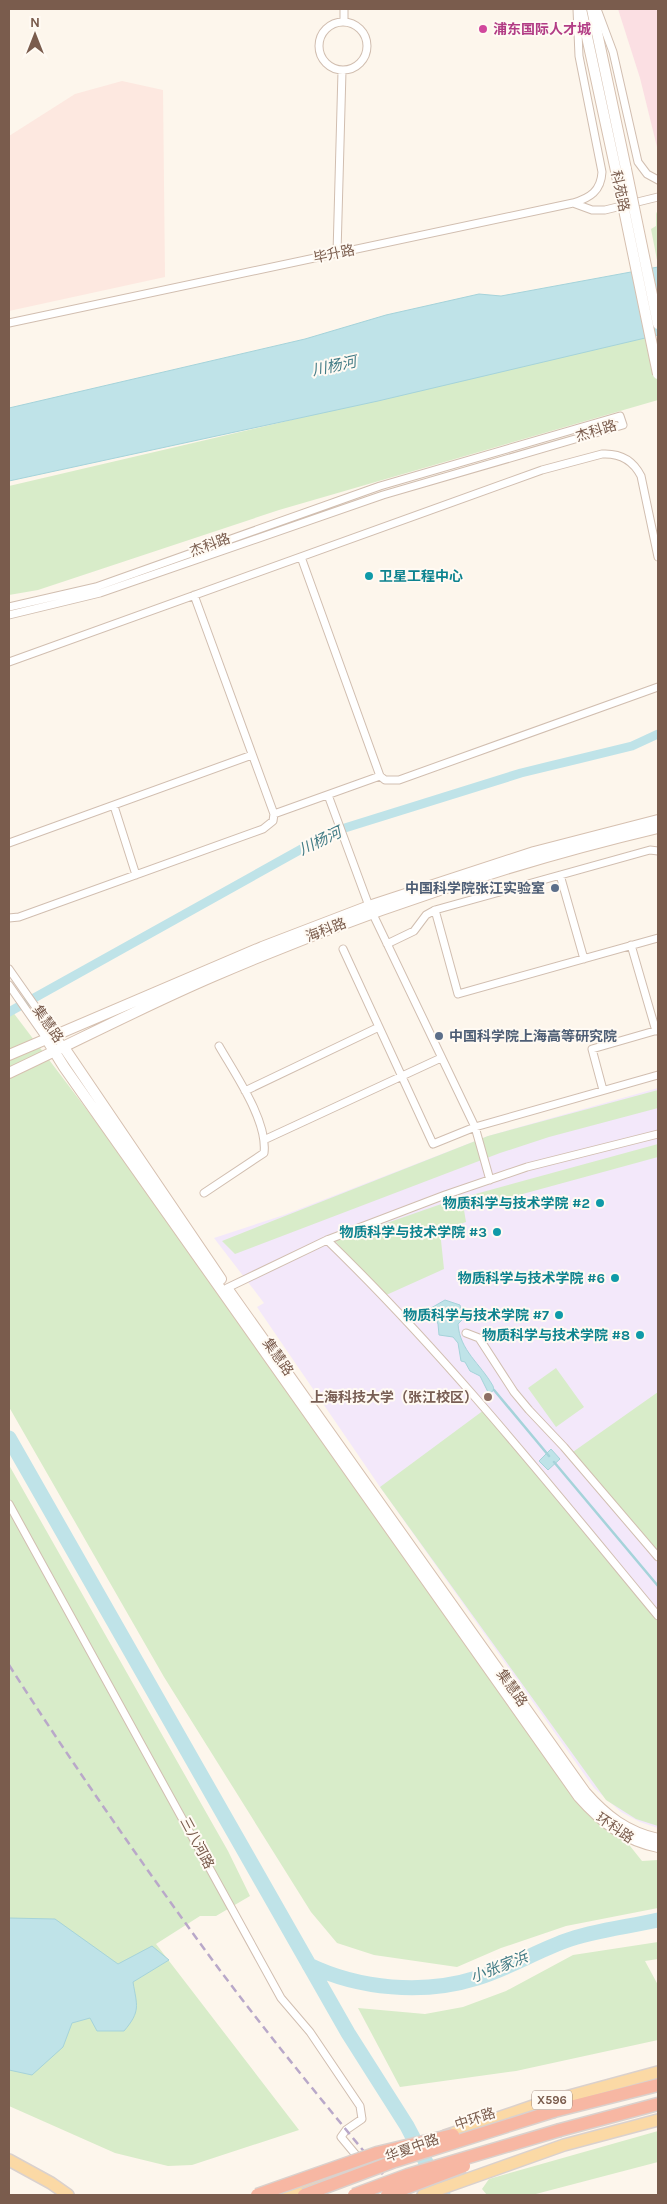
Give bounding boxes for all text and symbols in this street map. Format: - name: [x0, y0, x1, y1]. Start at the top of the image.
- north arrow: [10, 10, 60, 60]
- text: N: [30, 14, 40, 31]
- place label: 浦东国际人才城: [493, 21, 591, 38]
- marker: 浦东国际人才城: [477, 23, 489, 35]
- street label: 科苑路: [607, 169, 633, 213]
- street label: 毕升路: [312, 241, 356, 267]
- water label: 川杨河: [310, 352, 361, 379]
- street label: 杰科路: [573, 417, 619, 445]
- street label: 杰科路: [187, 530, 233, 560]
- place label: 卫星工程中心: [379, 568, 463, 585]
- marker: 卫星工程中心: [363, 570, 375, 582]
- water label: 川杨河: [296, 822, 347, 859]
- place label: 中国科学院张江实验室: [405, 880, 545, 897]
- marker: 中国科学院张江实验室: [549, 882, 561, 894]
- street label: 海科路: [303, 915, 349, 945]
- street label: 集慧路: [29, 1002, 67, 1046]
- place label: 中国科学院上海高等研究院: [449, 1028, 617, 1045]
- marker: 中国科学院上海高等研究院: [433, 1030, 445, 1042]
- place label: 物质科学与技术学院 #2: [442, 1195, 590, 1212]
- marker: 物质科学与技术学院 #2: [594, 1197, 606, 1209]
- place label: 物质科学与技术学院 #3: [339, 1224, 487, 1241]
- marker: 物质科学与技术学院 #3: [491, 1226, 503, 1238]
- place label: 物质科学与技术学院 #6: [457, 1270, 605, 1287]
- marker: 物质科学与技术学院 #6: [609, 1272, 621, 1284]
- place label: 物质科学与技术学院 #7: [403, 1307, 549, 1324]
- marker: 物质科学与技术学院 #7: [553, 1309, 565, 1321]
- place label: 物质科学与技术学院 #8: [482, 1327, 630, 1344]
- marker: 物质科学与技术学院 #8: [634, 1329, 646, 1341]
- street label: 集慧路: [259, 1335, 297, 1379]
- place label: 上海科技大学（张江校区）: [310, 1389, 478, 1406]
- marker: 上海科技大学（张江校区）: [482, 1391, 494, 1403]
- street label: 集慧路: [493, 1666, 531, 1710]
- street label: 环科路: [593, 1809, 637, 1847]
- street label: 三八河路: [176, 1814, 218, 1872]
- water label: 小张家浜: [468, 1947, 532, 1986]
- road number: X596: [532, 2090, 572, 2110]
- street label: 中环路: [452, 2104, 498, 2134]
- street label: 华夏中路: [383, 2130, 441, 2166]

